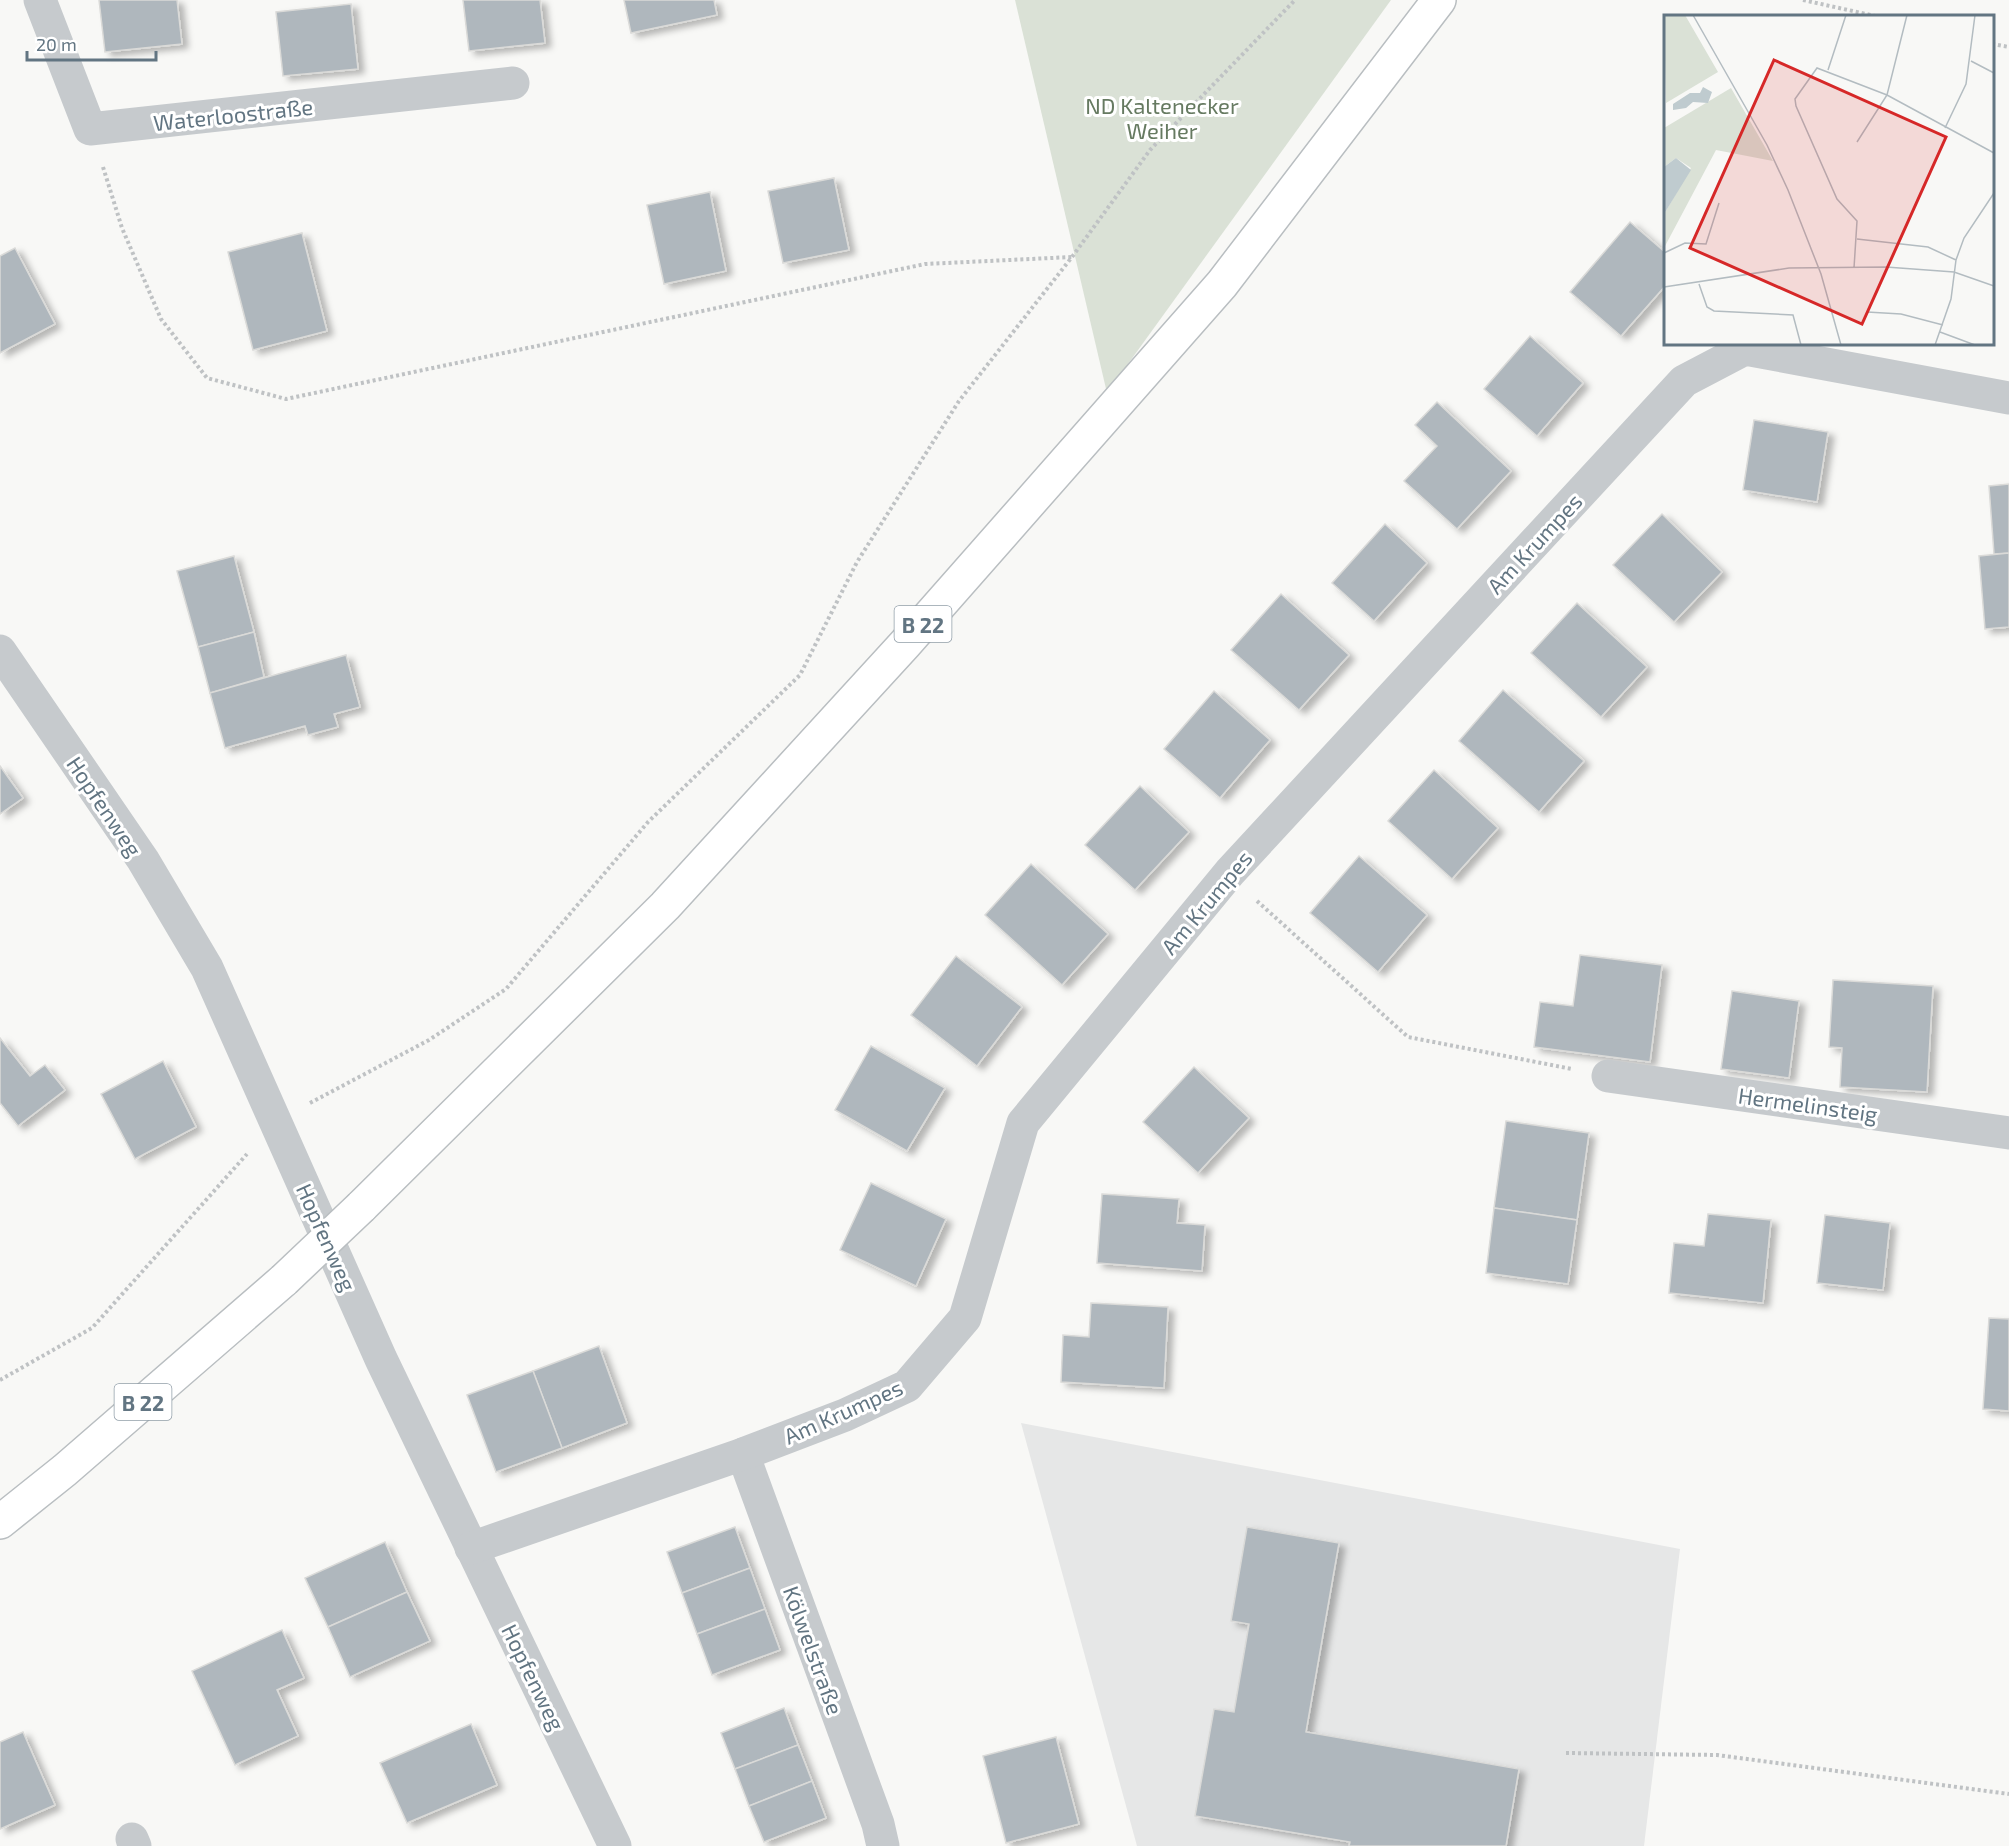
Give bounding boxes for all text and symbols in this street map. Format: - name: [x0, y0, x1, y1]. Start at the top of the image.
- inset map: [1664, 15, 1994, 345]
- scale bar: [27, 24, 156, 62]
- text: 20 m: [36, 33, 77, 55]
- park label: ND Kaltenecker Weiher: [1085, 92, 1239, 143]
- street label: Waterloostraße: [152, 93, 314, 135]
- street label: Am Krumpes: [1481, 488, 1587, 598]
- road number: B 22: [894, 606, 952, 642]
- street label: Hopfenweg: [62, 751, 148, 861]
- street label: Am Krumpes: [1155, 845, 1257, 959]
- street label: Hermelinsteig: [1737, 1081, 1879, 1127]
- street label: Hopfenweg: [292, 1179, 362, 1295]
- street label: Am Krumpes: [780, 1373, 906, 1449]
- road number: B 22: [114, 1384, 172, 1420]
- street label: Kölwelstraße: [779, 1582, 849, 1718]
- street label: Hopfenweg: [497, 1620, 571, 1734]

